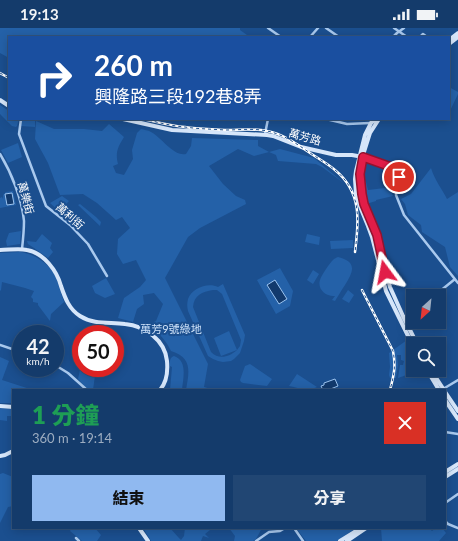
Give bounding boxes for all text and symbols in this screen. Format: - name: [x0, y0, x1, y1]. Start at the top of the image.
- text: 19:13: [20, 5, 59, 23]
- text: 260 m: [94, 48, 173, 82]
- icon: right: [28, 52, 80, 104]
- text: 興隆路三段192巷8弄: [94, 85, 262, 107]
- street label: 萬芳路: [287, 126, 323, 147]
- pin: [382, 160, 416, 194]
- icon: arrive: [388, 166, 410, 188]
- street label: 萬樂街: [16, 180, 37, 215]
- street label: 萬利街: [54, 200, 87, 231]
- position arrow: [364, 251, 406, 293]
- north arrow: [406, 289, 446, 329]
- map controls: [406, 289, 446, 377]
- park label: 萬芳9號綠地: [140, 322, 202, 335]
- speed limit sign: 50: [72, 325, 124, 377]
- text: 42: [26, 334, 50, 358]
- button: search: [406, 337, 446, 377]
- text: km/h: [26, 355, 50, 367]
- text: 1 分鐘: [32, 400, 99, 429]
- button: close: [384, 402, 426, 444]
- text: 360 m · 19:14: [32, 430, 112, 446]
- button: 結束: [32, 475, 225, 521]
- button: 分享: [233, 475, 426, 521]

